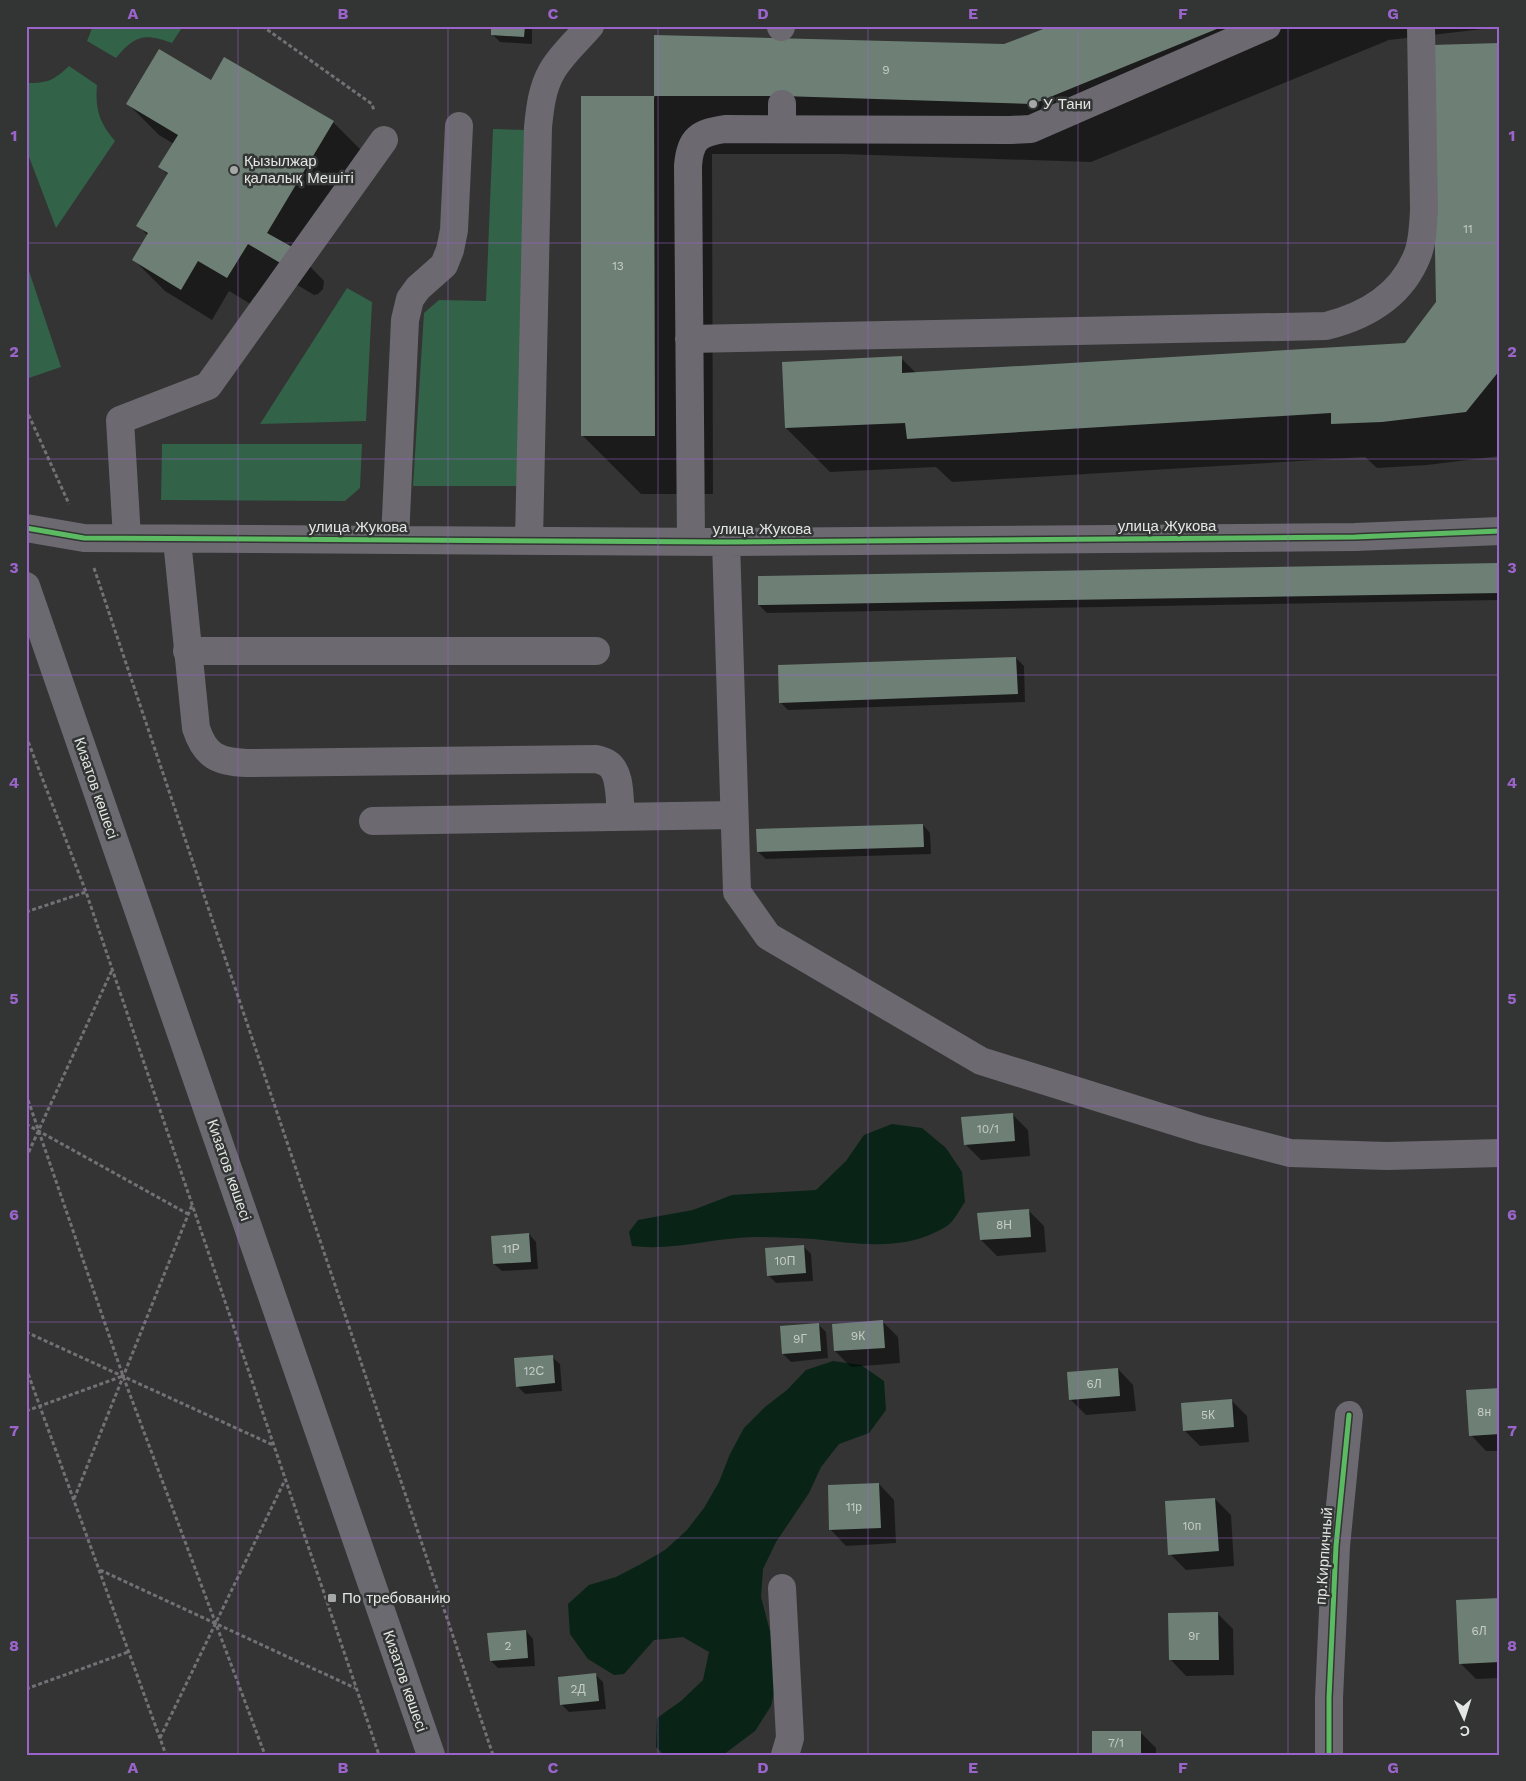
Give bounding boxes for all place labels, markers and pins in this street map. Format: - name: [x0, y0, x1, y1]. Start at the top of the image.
- place label: У Тани: [1043, 95, 1091, 113]
- marker: У Тани: [1027, 98, 1039, 110]
- place label: Қызылжар қалалық Мешіті: [244, 152, 354, 187]
- marker: Қызылжар қалалық Мешіті: [228, 164, 240, 176]
- place label: По требованию: [342, 1589, 451, 1607]
- marker: По требованию: [326, 1592, 338, 1604]

